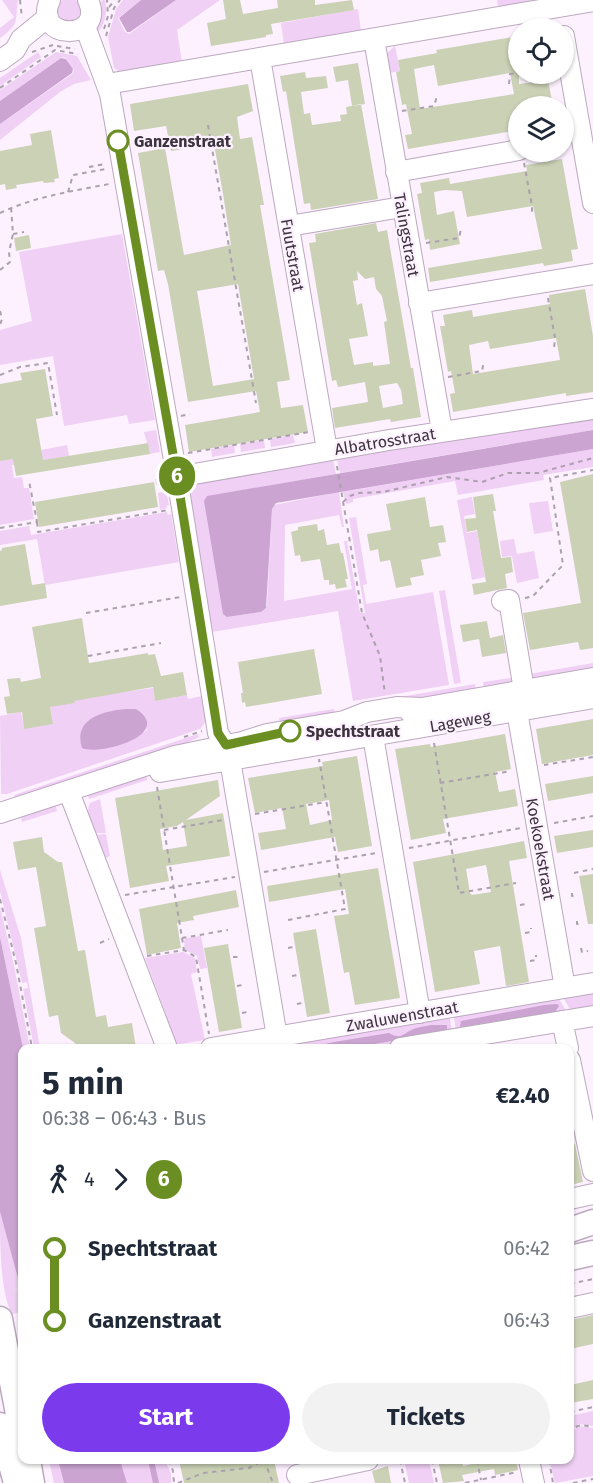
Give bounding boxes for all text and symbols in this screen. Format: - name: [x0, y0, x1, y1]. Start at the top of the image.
- map controls: [508, 18, 574, 162]
- button: locate: [508, 18, 574, 84]
- button: layers: [508, 96, 574, 162]
- marker: Ganzenstraat: [107, 130, 129, 152]
- place label: Ganzenstraat: [134, 132, 232, 151]
- street label: Talingstraat: [390, 192, 423, 279]
- street label: Fuutstraat: [277, 217, 308, 293]
- street label: Albatrosstraat: [333, 424, 437, 459]
- line badge: 6: [158, 456, 196, 496]
- text: 6: [171, 463, 183, 489]
- street label: Lageweg: [428, 707, 493, 736]
- marker: Spechtstraat: [279, 720, 301, 742]
- place label: Spechtstraat: [306, 722, 401, 741]
- street label: Koekoekstraat: [522, 796, 559, 902]
- street label: Zwaluwenstraat: [345, 997, 460, 1036]
- text: 5 min: [42, 1063, 124, 1103]
- text: €2.40: [496, 1082, 550, 1109]
- text: 06:38 – 06:43 · Bus: [42, 1106, 206, 1130]
- icon: walk: [42, 1163, 75, 1196]
- icon: forward: [104, 1163, 137, 1196]
- text: 6: [158, 1166, 170, 1192]
- text: 4: [84, 1167, 95, 1191]
- text: Spechtstraat: [88, 1235, 217, 1262]
- text: 06:42: [503, 1236, 550, 1260]
- text: Ganzenstraat: [88, 1307, 221, 1334]
- text: 06:43: [503, 1308, 550, 1332]
- button: Start: [42, 1383, 290, 1452]
- button: Tickets: [302, 1383, 550, 1452]

